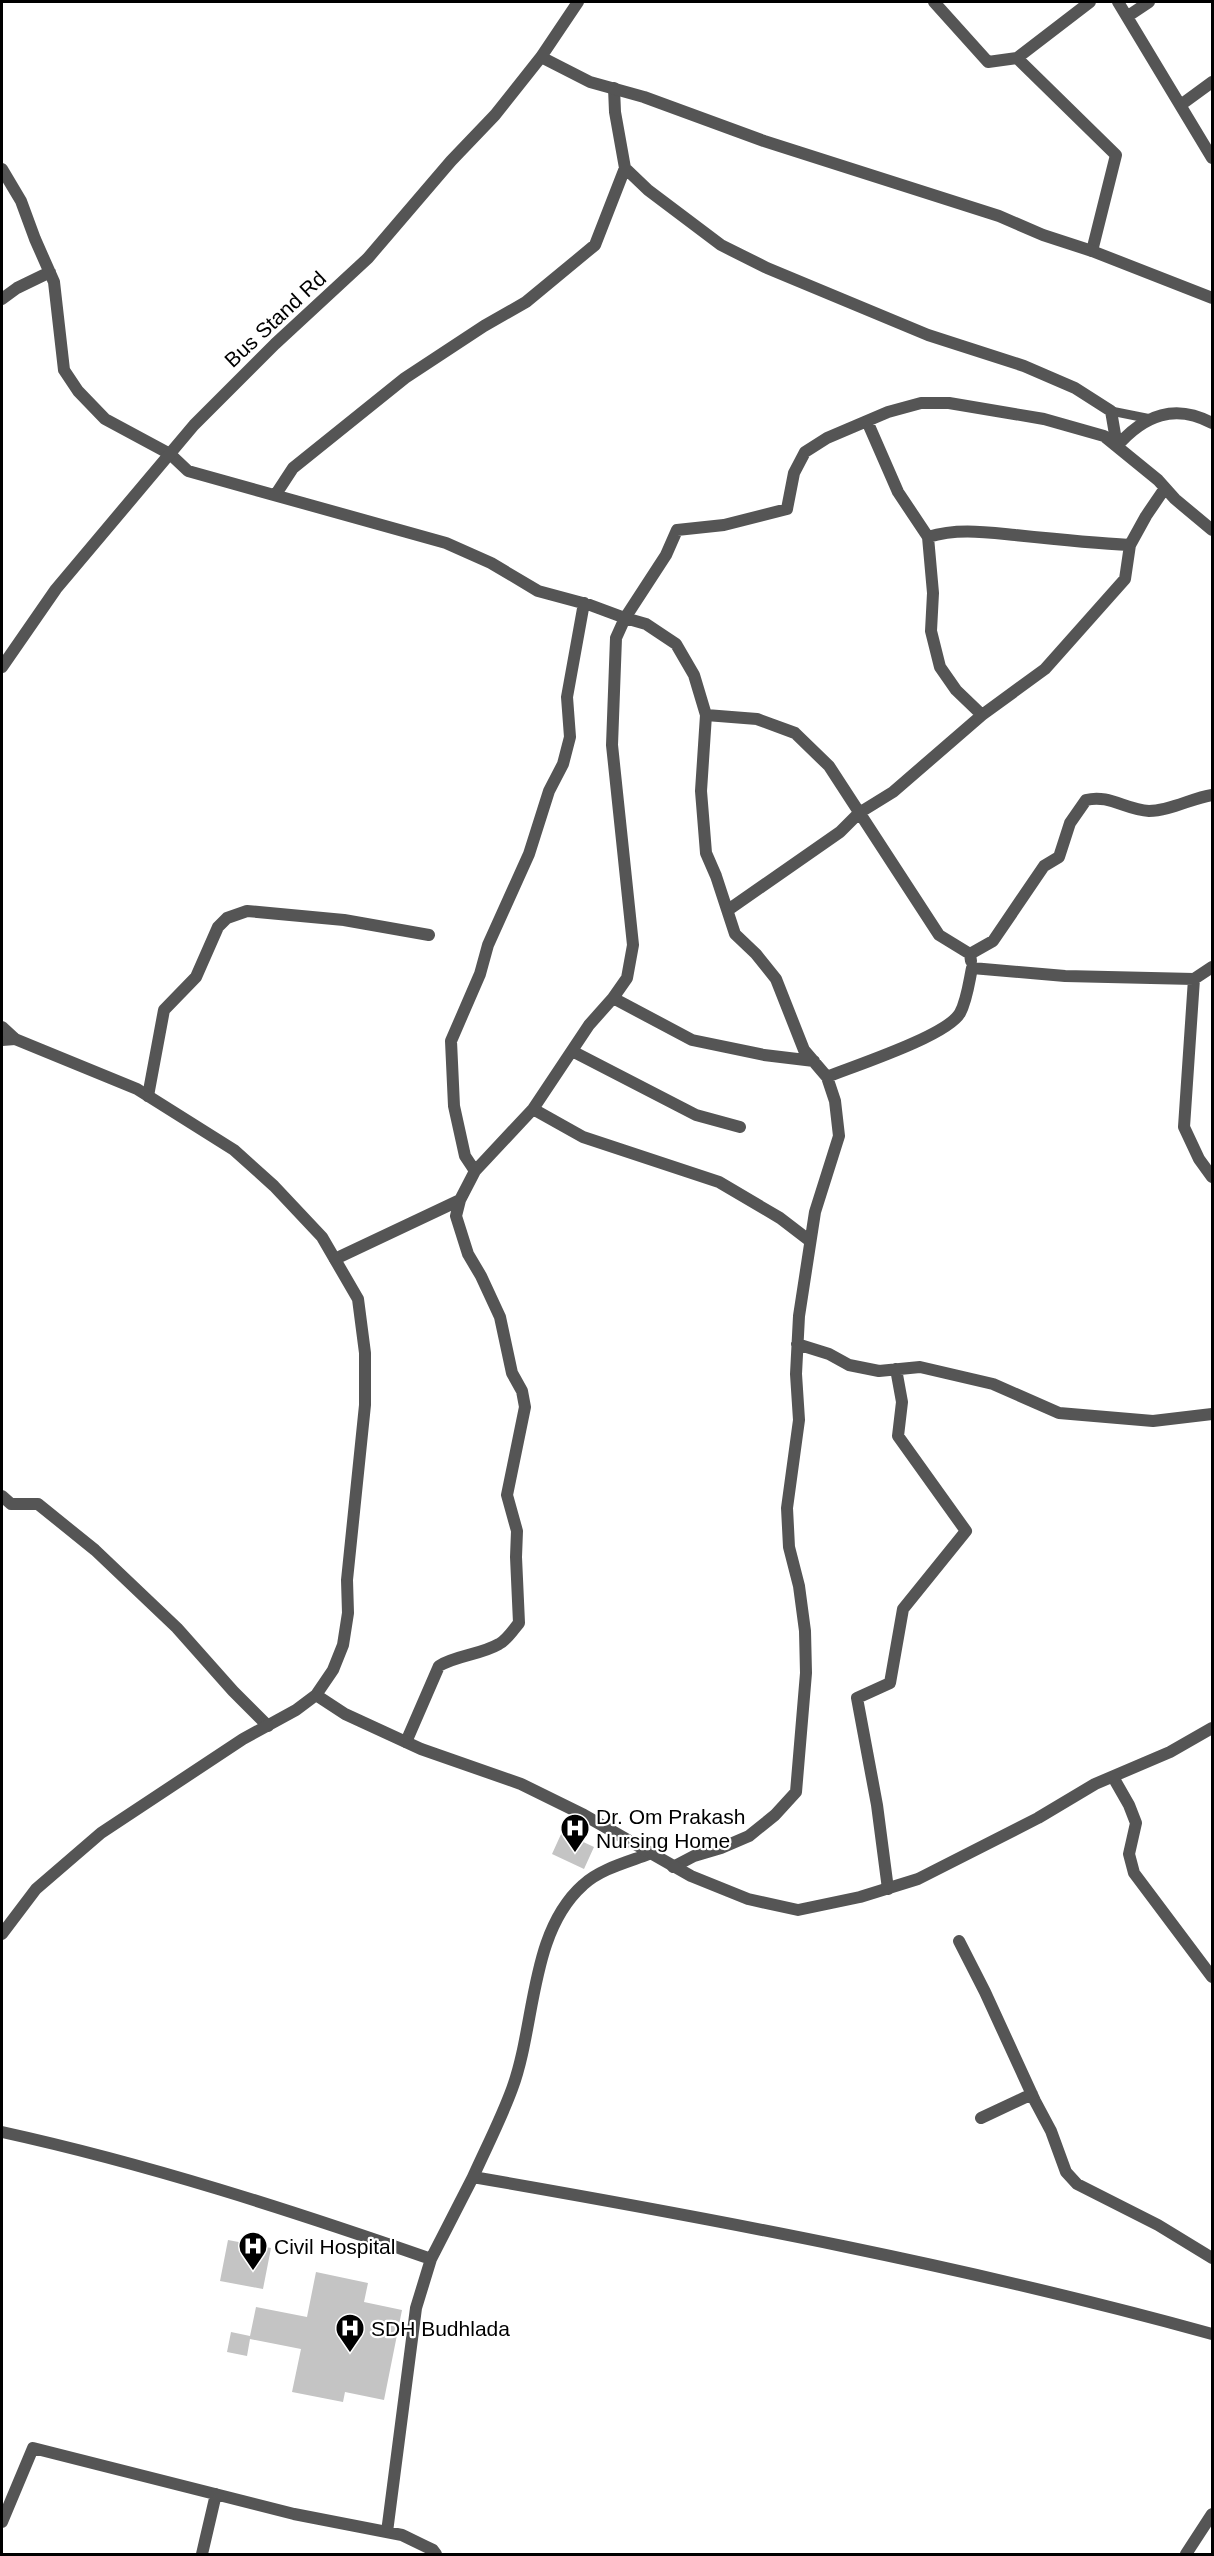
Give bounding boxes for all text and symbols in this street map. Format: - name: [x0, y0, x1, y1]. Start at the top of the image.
- street label: Bus Stand Rd: [220, 266, 330, 372]
- place label: Dr. Om Prakash Nursing Home: [596, 1805, 745, 1852]
- hospital icon: Dr. Om Prakash Nursing Home: [559, 1812, 591, 1854]
- hospital icon: Civil Hospital: [237, 2230, 269, 2272]
- place label: Civil Hospital: [274, 2235, 395, 2258]
- hospital icon: SDH Budhlada: [334, 2312, 366, 2354]
- place label: SDH Budhlada: [371, 2317, 510, 2340]

